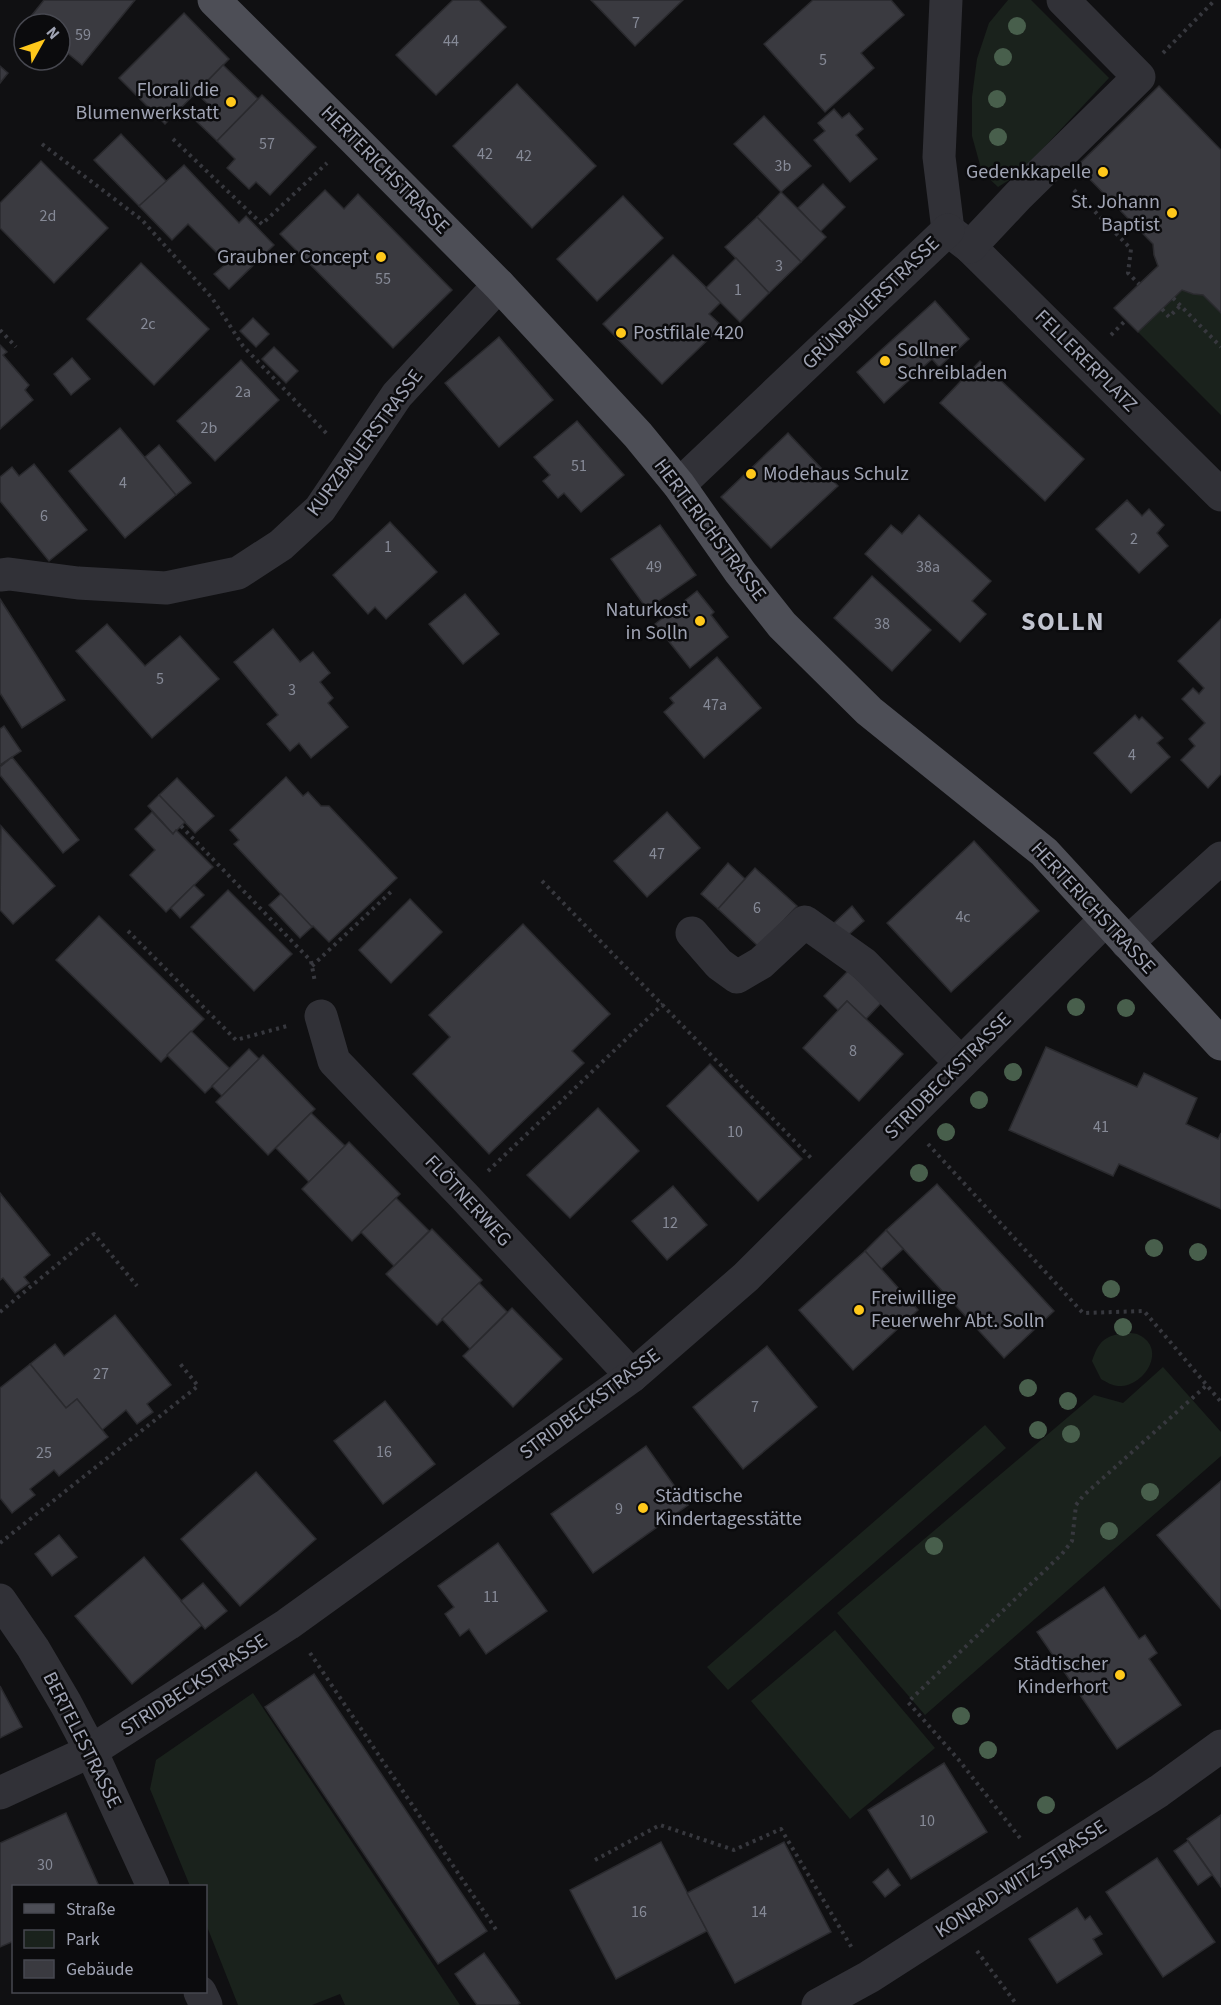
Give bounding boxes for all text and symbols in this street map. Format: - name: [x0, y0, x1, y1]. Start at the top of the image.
- north arrow: [12, 12, 72, 72]
- house number: 7: [632, 12, 640, 34]
- text: N: [41, 22, 65, 44]
- house number: 59: [75, 24, 91, 46]
- house number: 44: [443, 30, 459, 52]
- house number: 5: [819, 49, 827, 71]
- place label: Florali die Blumenwerkstatt: [76, 76, 219, 127]
- marker: Florali die Blumenwerkstatt: [224, 95, 238, 109]
- street label: HERTERICHSTRASSE: [314, 99, 456, 241]
- house number: 57: [259, 133, 275, 155]
- house number: 42: [477, 143, 493, 165]
- house number: 42: [516, 145, 532, 167]
- house number: 3b: [775, 155, 792, 177]
- place label: Gedenkkapelle: [966, 158, 1091, 186]
- marker: Gedenkkapelle: [1096, 165, 1110, 179]
- place label: St. Johann Baptist: [1071, 188, 1160, 239]
- house number: 2d: [40, 205, 56, 227]
- marker: St. Johann Baptist: [1165, 206, 1179, 220]
- street label: GRÜNBAUERSTRASSE: [796, 230, 946, 376]
- place label: Graubner Concept: [217, 243, 369, 271]
- marker: Graubner Concept: [374, 250, 388, 264]
- house number: 3: [775, 255, 783, 277]
- house number: 55: [375, 268, 391, 290]
- house number: 1: [734, 279, 742, 301]
- street label: FELLERERPLATZ: [1028, 303, 1144, 419]
- house number: 2c: [140, 313, 156, 335]
- place label: Postfilale 420: [633, 319, 744, 347]
- marker: Postfilale 420: [614, 326, 628, 340]
- place label: Sollner Schreibladen: [897, 336, 1007, 387]
- marker: Sollner Schreibladen: [878, 354, 892, 368]
- street label: KURZBAUERSTRASSE: [300, 364, 430, 522]
- house number: 2a: [235, 381, 251, 403]
- house number: 2b: [201, 417, 218, 439]
- street label: HERTERICHSTRASSE: [647, 453, 773, 607]
- house number: 51: [571, 455, 587, 477]
- place label: Modehaus Schulz: [763, 460, 909, 488]
- marker: Modehaus Schulz: [744, 467, 758, 481]
- house number: 4: [119, 472, 127, 494]
- house number: 6: [40, 505, 48, 527]
- house number: 2: [1130, 528, 1138, 550]
- house number: 1: [384, 536, 392, 558]
- house number: 49: [646, 556, 662, 578]
- house number: 38a: [916, 556, 940, 578]
- place label: Naturkost in Solln: [606, 596, 688, 647]
- district label: SOLLN: [1021, 603, 1105, 640]
- house number: 38: [874, 613, 890, 635]
- marker: Naturkost in Solln: [693, 614, 707, 628]
- house number: 5: [156, 668, 164, 690]
- house number: 3: [288, 679, 296, 701]
- house number: 47a: [703, 694, 727, 716]
- house number: 4: [1128, 744, 1136, 766]
- street label: HERTERICHSTRASSE: [1024, 836, 1162, 980]
- house number: 47: [649, 843, 665, 865]
- house number: 6: [753, 897, 761, 919]
- house number: 4c: [955, 906, 971, 928]
- street label: STRIDBECKSTRASSE: [878, 1006, 1018, 1146]
- house number: 8: [849, 1040, 857, 1062]
- house number: 41: [1093, 1116, 1109, 1138]
- house number: 10: [727, 1121, 743, 1143]
- street label: FLÖTNERWEG: [418, 1149, 518, 1253]
- house number: 12: [662, 1212, 678, 1234]
- place label: Freiwillige Feuerwehr Abt. Solln: [871, 1284, 1045, 1335]
- marker: Freiwillige Feuerwehr Abt. Solln: [852, 1303, 866, 1317]
- street label: STRIDBECKSTRASSE: [514, 1342, 666, 1466]
- house number: 27: [93, 1363, 109, 1385]
- house number: 7: [751, 1396, 759, 1418]
- house number: 16: [376, 1441, 392, 1463]
- house number: 25: [36, 1442, 52, 1464]
- place label: Städtische Kindertagesstätte: [655, 1482, 802, 1533]
- house number: 9: [615, 1498, 623, 1520]
- marker: Städtische Kindertagesstätte: [636, 1501, 650, 1515]
- house number: 11: [483, 1586, 499, 1608]
- street label: STRIDBECKSTRASSE: [115, 1627, 273, 1743]
- place label: Städtischer Kinderhort: [1013, 1650, 1108, 1701]
- street label: BERTELESTRASSE: [36, 1667, 128, 1813]
- marker: Städtischer Kinderhort: [1113, 1668, 1127, 1682]
- house number: 10: [919, 1810, 935, 1832]
- street label: KONRAD-WITZ-STRASSE: [930, 1813, 1112, 1945]
- house number: 30: [37, 1854, 53, 1876]
- legend: [12, 1885, 207, 1993]
- text: Straße: [66, 1897, 116, 1922]
- house number: 16: [631, 1901, 647, 1923]
- house number: 14: [751, 1901, 767, 1923]
- text: Park: [66, 1927, 100, 1952]
- text: Gebäude: [66, 1957, 134, 1982]

